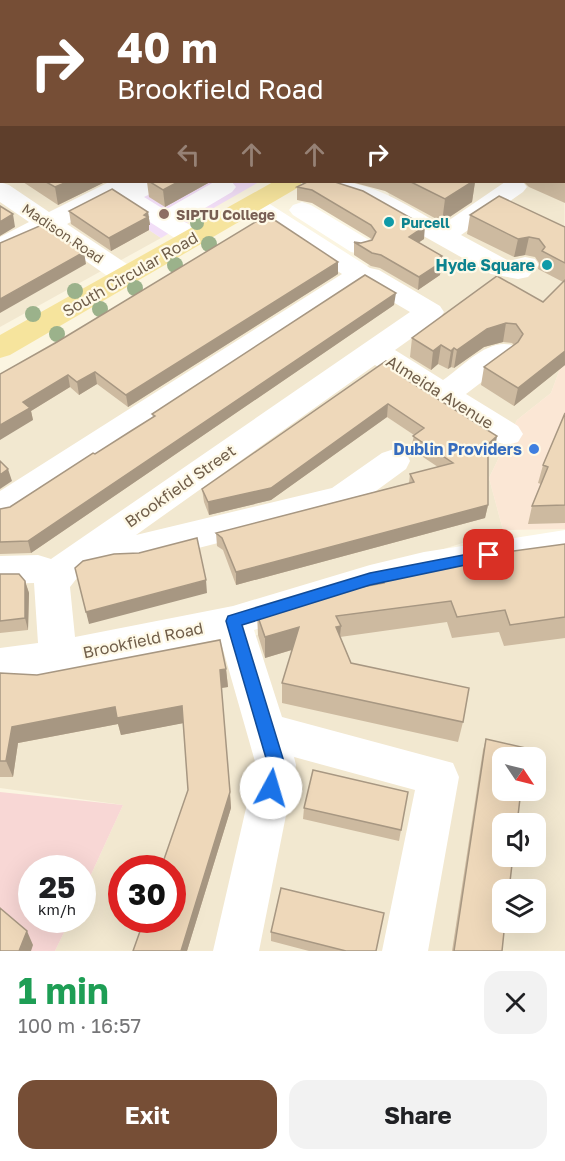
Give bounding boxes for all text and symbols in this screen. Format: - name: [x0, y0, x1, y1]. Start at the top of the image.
- text: 40 m: [117, 22, 218, 72]
- icon: right: [18, 24, 96, 102]
- text: Brookfield Road: [117, 73, 324, 105]
- icon: left: [172, 138, 205, 171]
- icon: ahead: [235, 138, 268, 171]
- icon: ahead: [298, 138, 331, 171]
- icon: right: [361, 138, 394, 171]
- street label: Madison Road: [19, 200, 107, 266]
- place label: SIPTU College: [176, 206, 275, 223]
- marker: SIPTU College: [157, 207, 171, 221]
- place label: Purcell: [401, 214, 450, 231]
- marker: Purcell: [382, 215, 396, 229]
- street label: South Circular Road: [59, 227, 201, 321]
- place label: Hyde Square: [435, 255, 535, 275]
- marker: Hyde Square: [540, 258, 554, 272]
- street label: Almeida Avenue: [383, 351, 497, 433]
- place label: Dublin Providers: [393, 439, 522, 459]
- street label: Brookfield Street: [121, 440, 239, 532]
- marker: Dublin Providers: [527, 442, 541, 456]
- pin: [463, 529, 514, 580]
- icon: arrive: [472, 538, 505, 571]
- street label: Brookfield Road: [81, 617, 205, 663]
- north arrow: [492, 747, 546, 801]
- map controls: [492, 747, 546, 933]
- position arrow: [239, 756, 303, 820]
- button: sound: [492, 813, 546, 867]
- speed limit sign: 30: [108, 855, 186, 933]
- text: 25: [39, 869, 75, 905]
- button: layers: [492, 879, 546, 933]
- text: km/h: [38, 900, 76, 918]
- text: 1 min: [18, 969, 109, 1012]
- button: close: [484, 971, 547, 1034]
- text: 100 m · 16:57: [18, 1013, 141, 1037]
- button: Exit: [18, 1080, 277, 1149]
- button: Share: [289, 1080, 547, 1149]

